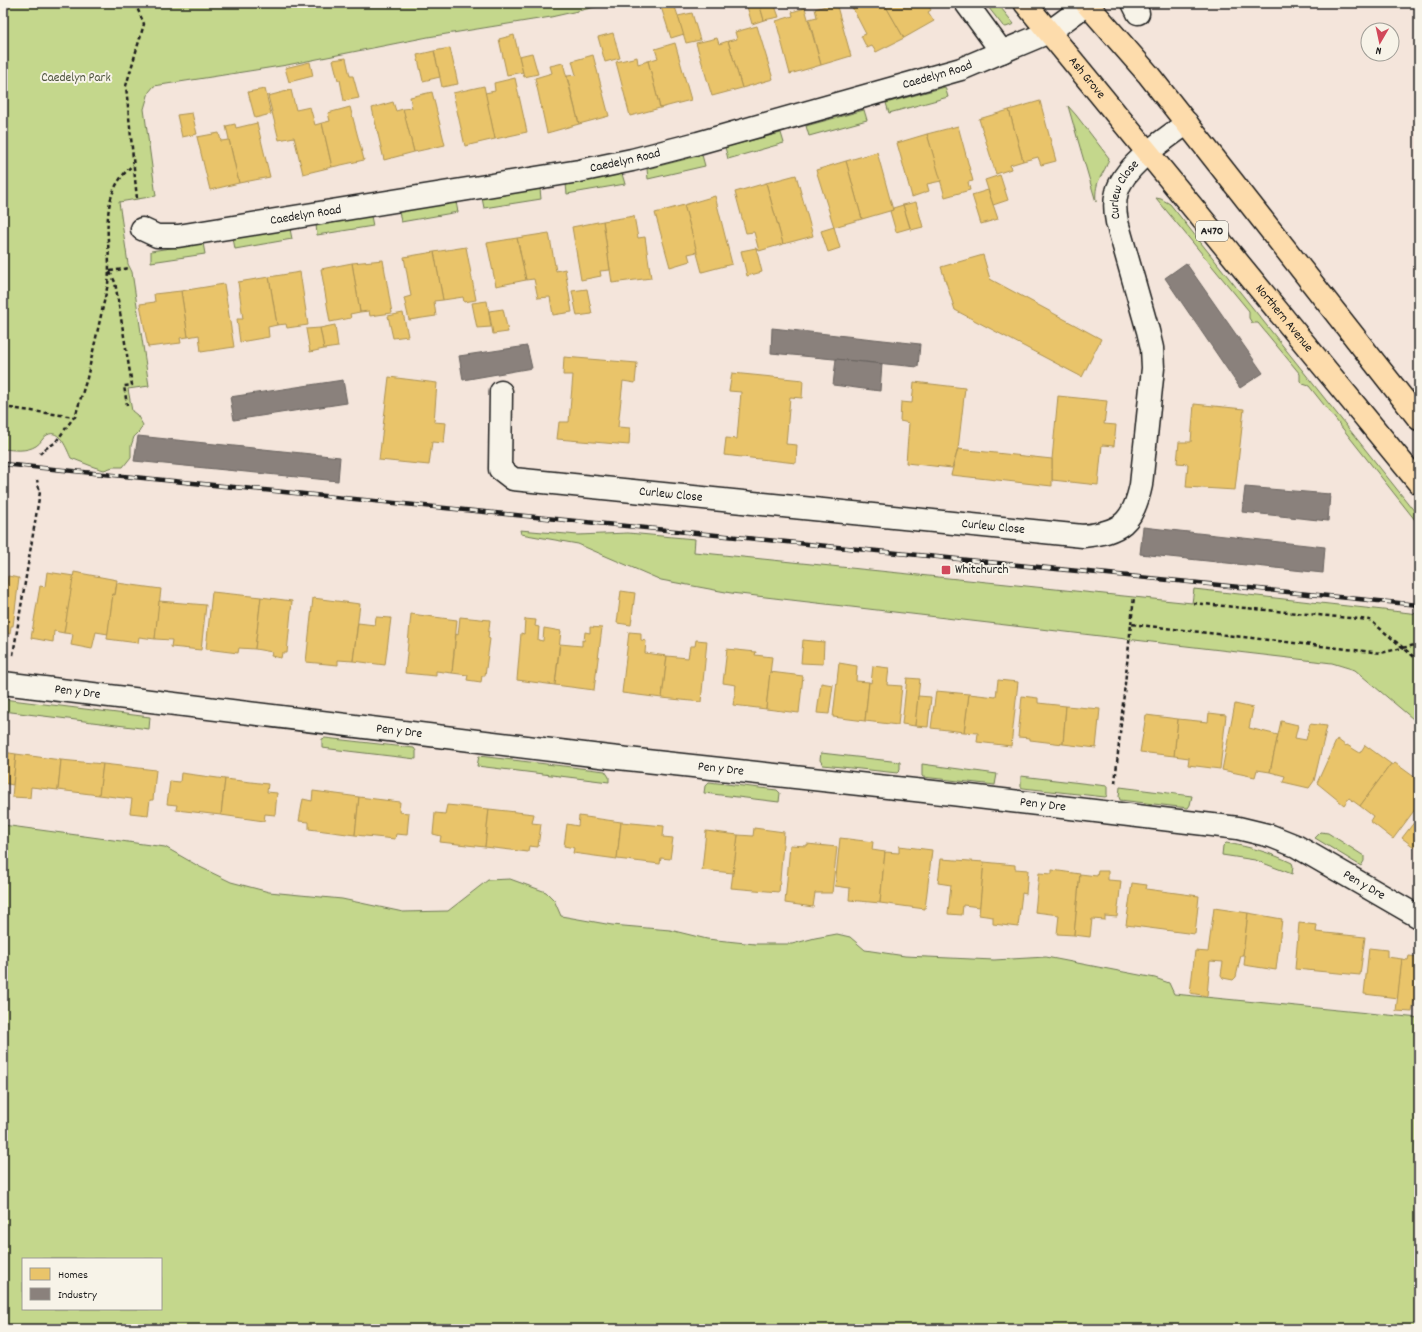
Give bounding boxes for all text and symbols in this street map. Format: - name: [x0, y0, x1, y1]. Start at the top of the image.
- north arrow: [1360, 22, 1400, 62]
- text: N: [1374, 41, 1383, 58]
- street label: Ash Grove: [1063, 53, 1110, 103]
- street label: Caedelyn Road: [900, 56, 975, 94]
- park label: Caedelyn Park: [41, 69, 111, 88]
- street label: Caedelyn Road: [588, 144, 662, 178]
- street label: Curlew Close: [1106, 155, 1144, 221]
- street label: Caedelyn Road: [269, 200, 343, 230]
- road number: A470: [1196, 221, 1228, 241]
- street label: Northern Avenue: [1250, 280, 1318, 357]
- street label: Curlew Close: [638, 482, 704, 507]
- street label: Curlew Close: [961, 514, 1026, 540]
- place label: Whitchurch: [955, 561, 1008, 580]
- marker: Whitchurch: [940, 564, 952, 576]
- street label: Pen y Dre: [53, 680, 102, 704]
- street label: Pen y Dre: [375, 719, 423, 744]
- street label: Pen y Dre: [697, 757, 745, 781]
- street label: Pen y Dre: [1019, 793, 1067, 817]
- street label: Pen y Dre: [1339, 866, 1389, 905]
- legend: [22, 1258, 162, 1310]
- text: Homes: [58, 1267, 88, 1284]
- text: Industry: [58, 1287, 98, 1304]

